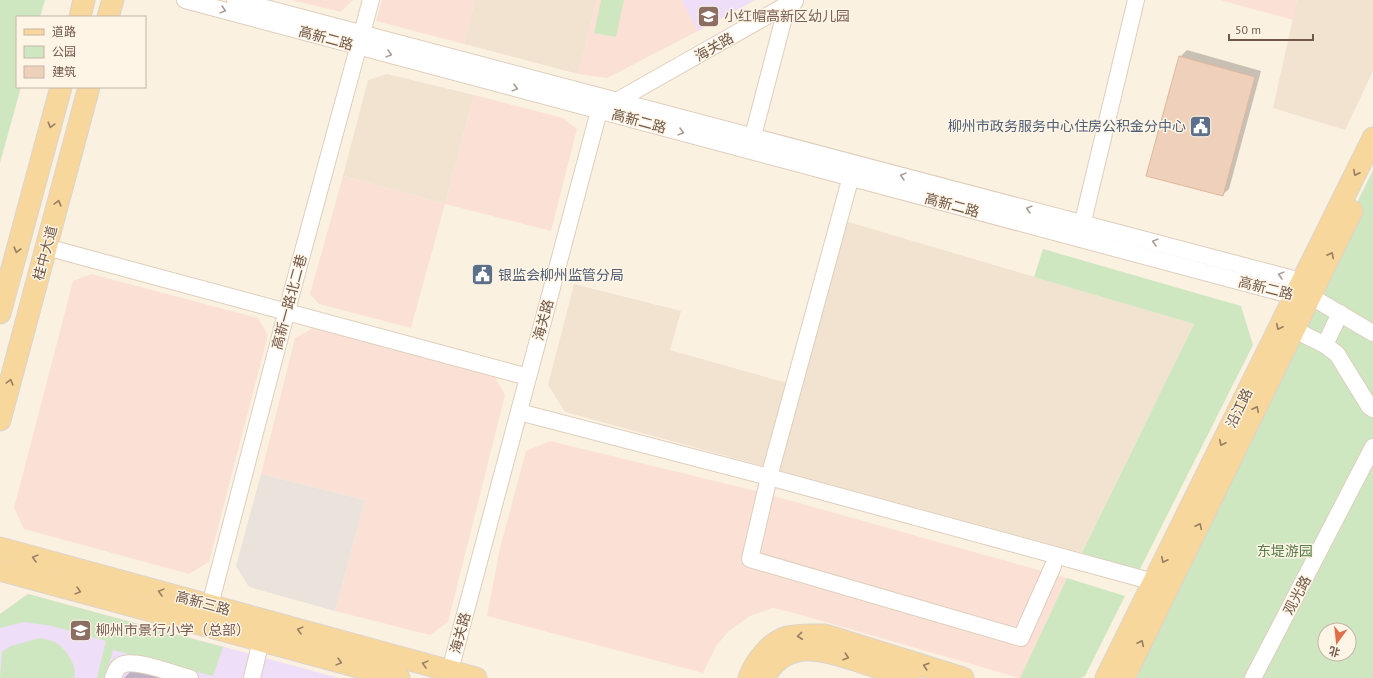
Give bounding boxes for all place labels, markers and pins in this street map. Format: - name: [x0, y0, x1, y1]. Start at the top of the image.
- school or university icon: 小红帽高新区幼儿园: [696, 3, 722, 29]
- place label: 小红帽高新区幼儿园: [724, 7, 850, 25]
- public building icon: 柳州市政务服务中心住房公积金分中心: [1188, 113, 1214, 139]
- place label: 柳州市政务服务中心住房公积金分中心: [948, 117, 1186, 135]
- public building icon: 银监会柳州监管分局: [469, 262, 495, 288]
- place label: 银监会柳州监管分局: [498, 266, 624, 284]
- school or university icon: 柳州市景行小学（总部）: [68, 617, 94, 643]
- place label: 柳州市景行小学（总部）: [96, 621, 250, 639]

